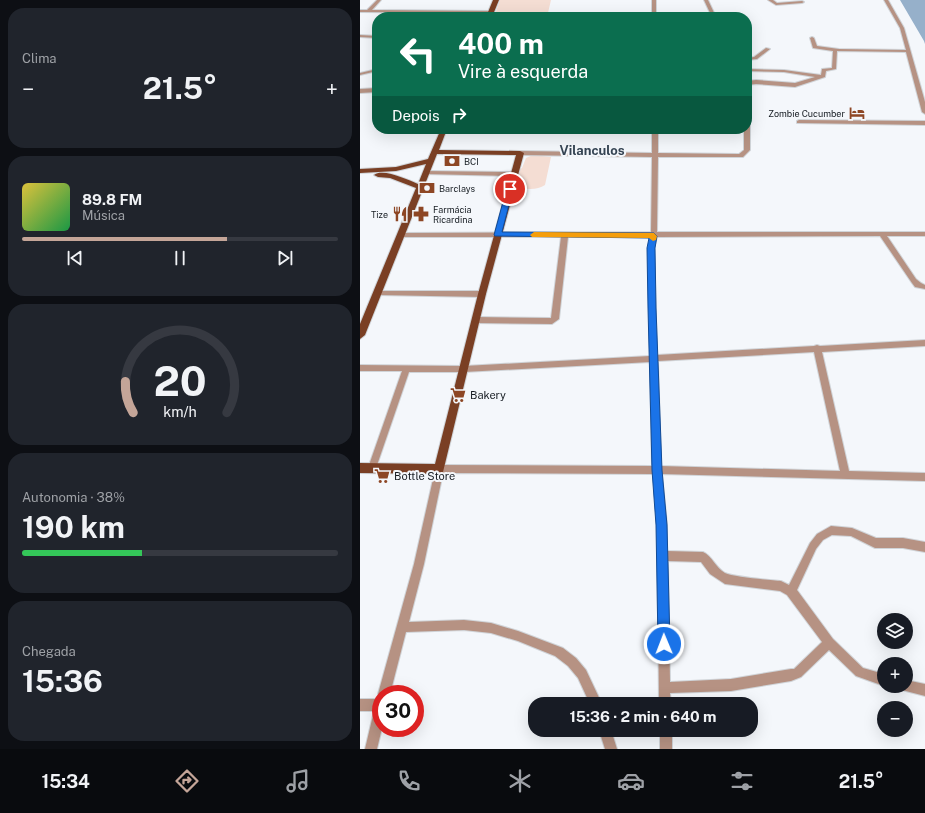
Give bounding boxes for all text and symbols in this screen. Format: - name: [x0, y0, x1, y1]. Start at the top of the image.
- text: 400 m: [458, 27, 544, 60]
- icon: left: [392, 28, 444, 80]
- text: Clima: [22, 51, 57, 66]
- text: Vire à esquerda: [458, 61, 588, 82]
- text: 21.5°: [143, 70, 217, 106]
- text: −: [22, 76, 34, 102]
- text: +: [326, 76, 338, 102]
- icon: right: [448, 104, 470, 126]
- hotel icon: Zombie Cucumber: [848, 104, 866, 122]
- text: Depois: [392, 107, 440, 124]
- place label: Zombie Cucumber: [768, 108, 845, 119]
- district label: Vilanculos: [560, 143, 625, 158]
- bank icon: BCI: [443, 152, 461, 170]
- place label: BCI: [464, 156, 479, 167]
- pin: [493, 172, 527, 206]
- icon: arrive: [499, 178, 521, 200]
- bank icon: Barclays: [418, 179, 436, 197]
- place label: Barclays: [439, 183, 476, 194]
- text: 89.8 FM: [82, 191, 142, 208]
- place label: Farmácia Ricardina: [433, 204, 472, 225]
- restaurant icon: Tize: [391, 205, 409, 223]
- pharmacy icon: Farmácia Ricardina: [412, 205, 430, 223]
- text: Música: [82, 208, 125, 223]
- place label: Tize: [371, 209, 388, 220]
- icon: previous: [64, 247, 86, 269]
- icon: pause: [169, 247, 191, 269]
- icon: next: [274, 247, 296, 269]
- text: 20: [153, 355, 207, 404]
- supermarket icon: Bakery: [449, 386, 467, 404]
- place label: Bakery: [470, 389, 506, 401]
- text: km/h: [163, 402, 197, 419]
- supermarket icon: Bottle Store: [373, 467, 391, 485]
- place label: Bottle Store: [394, 470, 455, 482]
- text: Autonomia · 38%: [22, 490, 125, 505]
- text: 190 km: [22, 509, 125, 545]
- map controls: [877, 613, 913, 737]
- button: layers: [877, 613, 913, 649]
- position arrow: [643, 623, 685, 665]
- text: Chegada: [22, 644, 76, 659]
- button: +: [877, 657, 913, 693]
- text: 15:36: [22, 663, 103, 699]
- speed limit sign: 30: [372, 685, 424, 737]
- button: −: [877, 701, 913, 737]
- text: 15:36 · 2 min · 640 m: [569, 708, 717, 725]
- icon: directions: [173, 767, 201, 795]
- icon: music: [284, 767, 312, 795]
- icon: phone: [395, 767, 423, 795]
- icon: climate: [506, 767, 534, 795]
- icon: car: [617, 767, 645, 795]
- icon: filters: [728, 767, 756, 795]
- text: 15:34: [41, 771, 90, 792]
- text: 21.5°: [839, 771, 883, 792]

